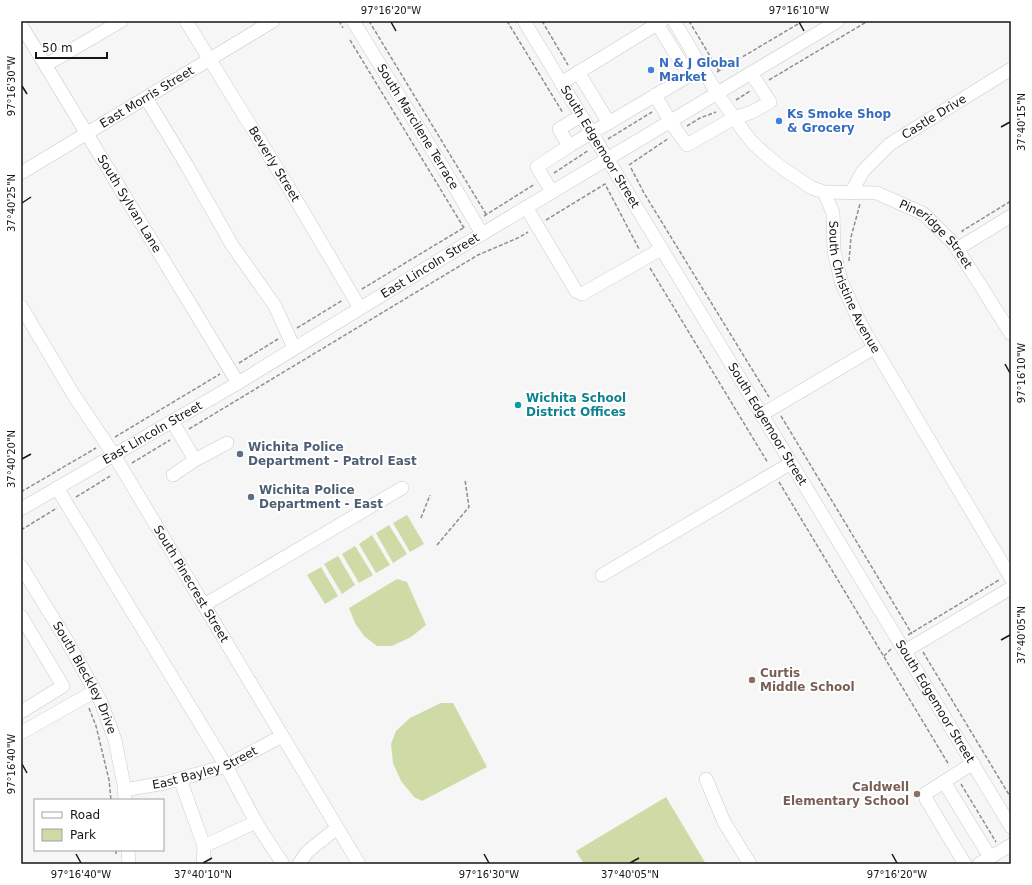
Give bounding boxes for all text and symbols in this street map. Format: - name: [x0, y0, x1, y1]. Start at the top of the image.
- text: 97°16'20"W: [361, 5, 421, 16]
- text: 97°16'10"W: [769, 5, 829, 16]
- scale bar: [36, 34, 107, 60]
- text: 50 m: [42, 41, 73, 55]
- text: 97°16'30"W: [6, 56, 17, 116]
- place label: N & J Global Market: [659, 56, 740, 84]
- street label: South Marcilene Terrace: [374, 61, 461, 192]
- street label: East Morris Street: [97, 63, 197, 131]
- marker: N & J Global Market: [646, 65, 656, 75]
- street label: South Edgemoor Street: [558, 83, 643, 211]
- street label: Castle Drive: [899, 91, 969, 142]
- text: 37°40'15"N: [1016, 93, 1027, 151]
- place label: Ks Smoke Shop & Grocery: [787, 107, 891, 135]
- marker: Ks Smoke Shop & Grocery: [774, 116, 784, 126]
- street label: Beverly Street: [246, 124, 303, 204]
- street label: South Sylvan Lane: [94, 152, 164, 255]
- text: 37°40'25"N: [6, 174, 17, 232]
- street label: Pineridge Street: [897, 197, 975, 271]
- street label: South Christine Avenue: [826, 221, 883, 356]
- street label: East Lincoln Street: [378, 230, 482, 301]
- text: 97°16'10"W: [1016, 343, 1027, 403]
- street label: South Edgemoor Street: [725, 360, 810, 488]
- place label: Wichita School District Offices: [526, 391, 626, 419]
- street label: East Lincoln Street: [100, 398, 205, 467]
- marker: Wichita School District Offices: [513, 400, 523, 410]
- text: 37°40'20"N: [6, 430, 17, 488]
- place label: Wichita Police Department - Patrol East: [248, 440, 417, 468]
- marker: Wichita Police Department - Patrol East: [235, 449, 245, 459]
- place label: Wichita Police Department - East: [259, 483, 383, 511]
- marker: Wichita Police Department - East: [246, 492, 256, 502]
- street label: South Pinecrest Street: [151, 523, 232, 645]
- text: 37°40'05"N: [1016, 606, 1027, 664]
- street label: South Bleckley Drive: [50, 619, 119, 736]
- street label: South Edgemoor Street: [893, 638, 978, 765]
- place label: Curtis Middle School: [760, 666, 855, 694]
- marker: Curtis Middle School: [747, 675, 757, 685]
- text: 97°16'40"W: [6, 734, 17, 794]
- street label: East Bayley Street: [151, 743, 260, 792]
- place label: Caldwell Elementary School: [783, 780, 909, 808]
- marker: Caldwell Elementary School: [912, 789, 922, 799]
- legend: [34, 799, 164, 851]
- text: Road: [70, 808, 100, 822]
- text: Park: [70, 828, 96, 842]
- text: 97°16'40"W: [51, 869, 111, 880]
- text: 37°40'10"N: [174, 869, 232, 880]
- text: 97°16'30"W: [459, 869, 519, 880]
- text: 37°40'05"N: [601, 869, 659, 880]
- text: 97°16'20"W: [867, 869, 927, 880]

